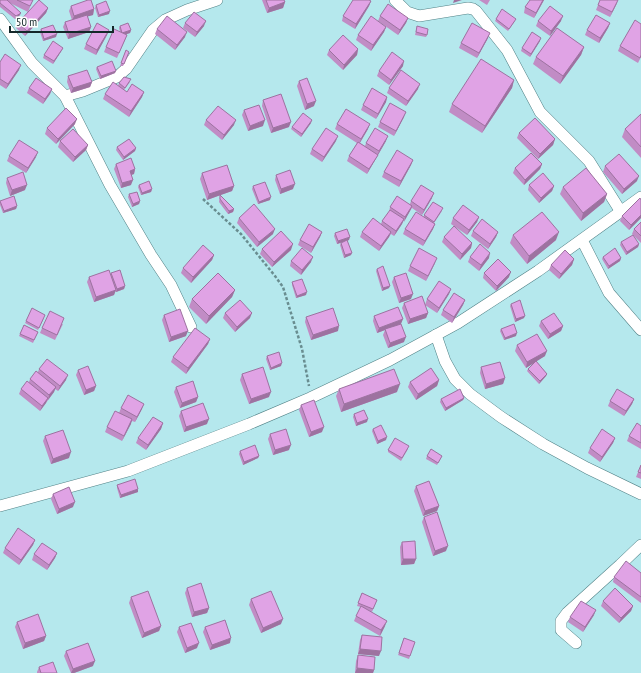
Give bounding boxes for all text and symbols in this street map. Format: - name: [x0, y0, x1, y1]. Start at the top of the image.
- scale bar: [10, 8, 113, 34]
- text: 50 m: [16, 14, 37, 29]

